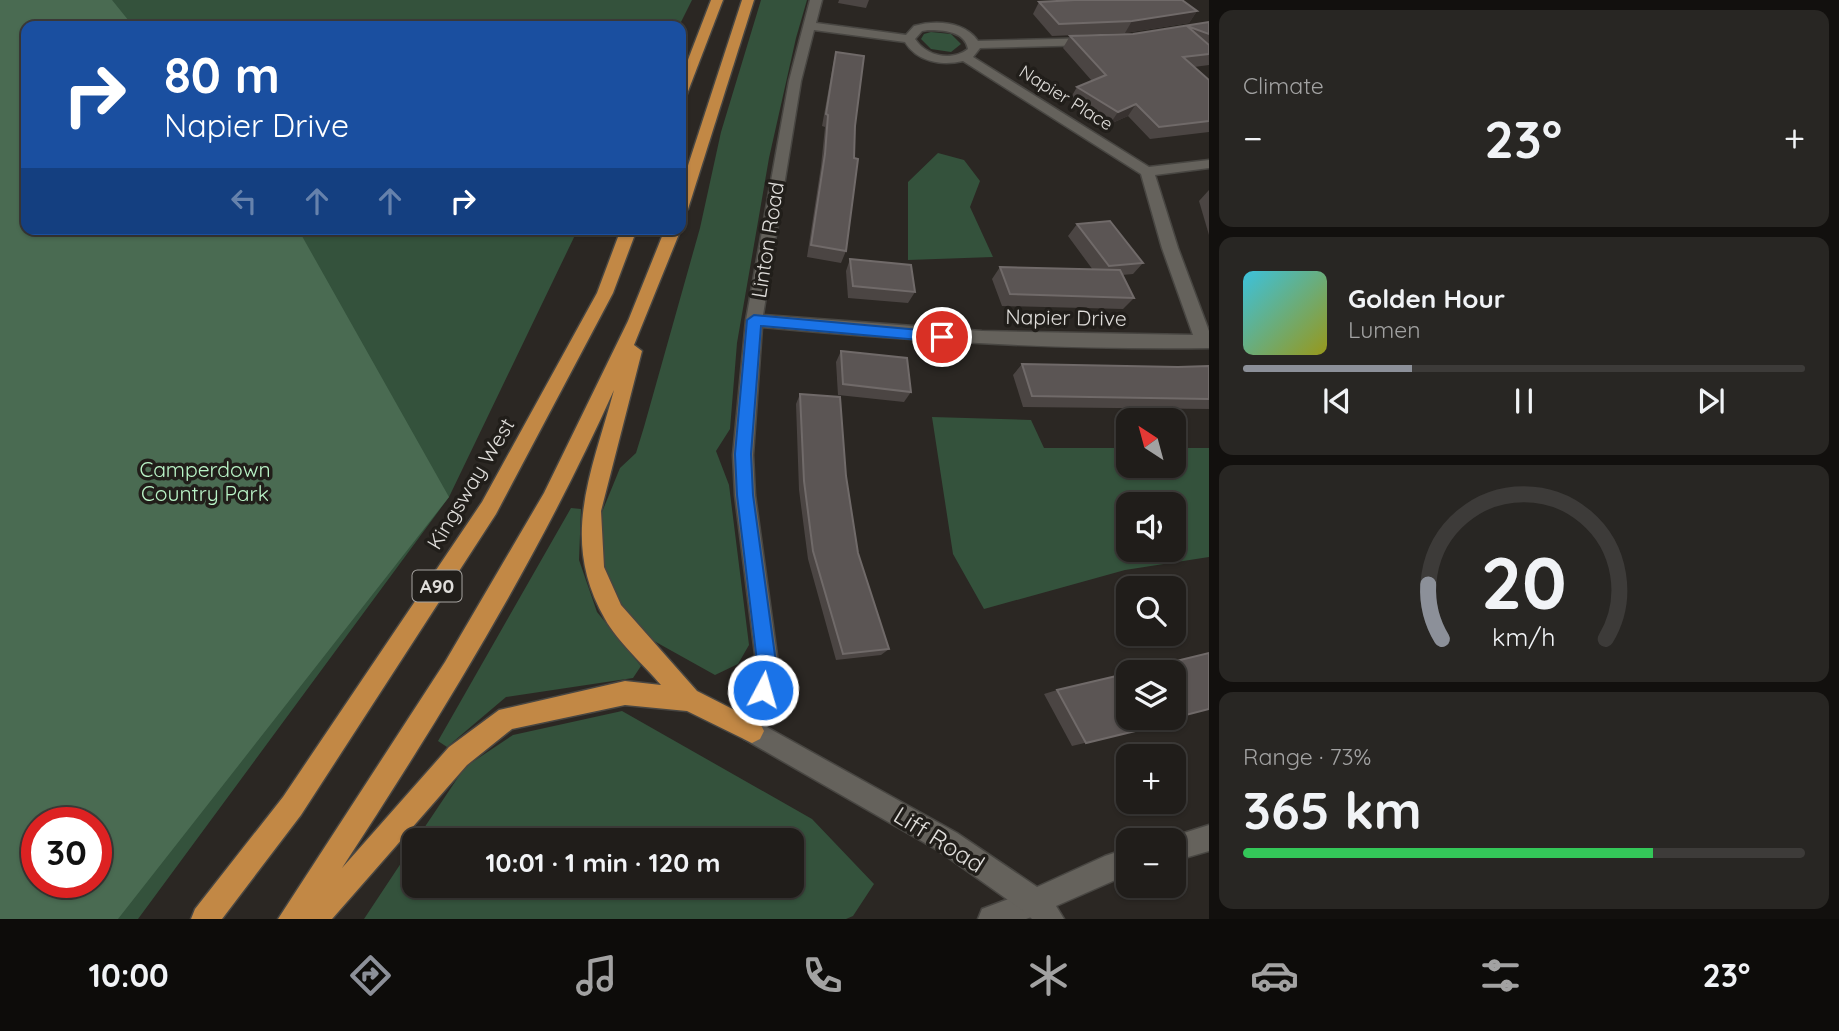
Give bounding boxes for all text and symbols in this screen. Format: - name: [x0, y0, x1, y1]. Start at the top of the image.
- text: 80 m: [164, 44, 280, 105]
- icon: right: [49, 49, 140, 140]
- street label: Napier Place: [1015, 60, 1117, 135]
- text: Climate: [1243, 71, 1324, 100]
- text: Napier Drive: [164, 105, 349, 145]
- text: 23°: [1484, 106, 1562, 171]
- text: −: [1243, 114, 1263, 162]
- text: +: [1784, 114, 1805, 162]
- street label: Linton Road: [745, 180, 789, 300]
- icon: left: [225, 182, 263, 220]
- icon: ahead: [298, 182, 336, 220]
- icon: ahead: [371, 182, 409, 220]
- icon: right: [444, 182, 482, 220]
- text: Golden Hour: [1348, 282, 1505, 315]
- street label: Napier Drive: [1005, 303, 1127, 331]
- pin: [912, 307, 972, 367]
- text: Lumen: [1348, 315, 1421, 344]
- icon: arrive: [923, 318, 961, 356]
- icon: previous: [1318, 382, 1356, 420]
- icon: pause: [1505, 382, 1543, 420]
- icon: next: [1692, 382, 1730, 420]
- north arrow: [1116, 408, 1186, 478]
- map controls: [1116, 408, 1186, 898]
- street label: Kingsway West: [421, 413, 520, 554]
- park label: Camperdown Country Park: [139, 456, 271, 506]
- button: sound: [1116, 492, 1186, 562]
- text: 20: [1481, 537, 1567, 628]
- road number: A90: [412, 570, 462, 601]
- button: search: [1116, 576, 1186, 646]
- text: km/h: [1492, 621, 1556, 652]
- position arrow: [726, 653, 800, 727]
- button: layers: [1116, 660, 1186, 730]
- text: Range · 73%: [1243, 742, 1371, 771]
- button: +: [1116, 744, 1186, 814]
- text: 365 km: [1243, 777, 1422, 842]
- street label: Liff Road: [889, 800, 990, 879]
- speed limit sign: 30: [21, 807, 112, 898]
- button: −: [1116, 828, 1186, 898]
- text: 10:01 · 1 min · 120 m: [485, 846, 721, 879]
- icon: directions: [346, 951, 395, 1000]
- icon: music: [572, 951, 621, 1000]
- icon: phone: [798, 951, 847, 1000]
- icon: climate: [1024, 951, 1073, 1000]
- icon: car: [1250, 951, 1299, 1000]
- icon: filters: [1476, 951, 1525, 1000]
- text: 10:00: [89, 955, 169, 995]
- text: 23°: [1702, 955, 1750, 995]

